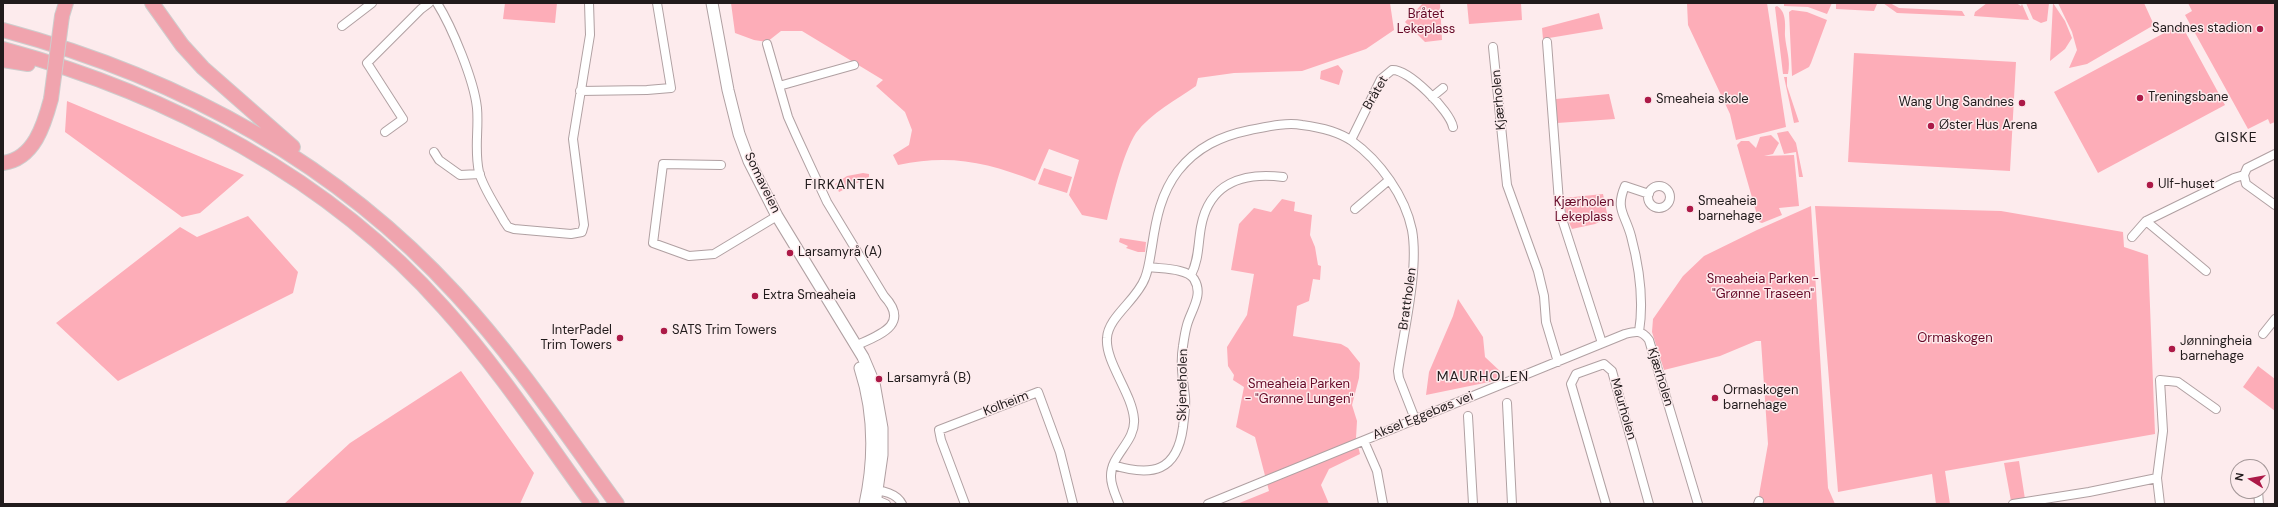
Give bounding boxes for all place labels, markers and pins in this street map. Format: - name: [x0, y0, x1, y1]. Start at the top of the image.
- place label: Sandnes stadion: [2152, 21, 2252, 37]
- marker: Sandnes stadion: [2255, 24, 2265, 34]
- place label: Treningsbane: [2148, 90, 2228, 106]
- place label: Smeaheia skole: [1656, 92, 1749, 108]
- marker: Treningsbane: [2135, 93, 2145, 103]
- marker: Smeaheia skole: [1643, 95, 1653, 105]
- place label: Wang Ung Sandnes: [1899, 95, 2014, 111]
- marker: Wang Ung Sandnes: [2017, 98, 2027, 108]
- place label: Øster Hus Arena: [1939, 118, 2037, 134]
- marker: Øster Hus Arena: [1926, 121, 1936, 131]
- place label: Ulf-huset: [2158, 177, 2215, 193]
- marker: Ulf-huset: [2145, 180, 2155, 190]
- place label: Smeaheia barnehage: [1698, 194, 1762, 225]
- marker: Smeaheia barnehage: [1685, 204, 1695, 214]
- place label: Larsamyrå (A): [798, 245, 882, 261]
- marker: Larsamyrå (A): [785, 248, 795, 258]
- place label: Extra Smeaheia: [763, 288, 856, 304]
- marker: Extra Smeaheia: [750, 291, 760, 301]
- place label: InterPadel Trim Towers: [541, 323, 612, 354]
- place label: SATS Trim Towers: [672, 323, 777, 339]
- marker: SATS Trim Towers: [659, 326, 669, 336]
- marker: InterPadel Trim Towers: [615, 333, 625, 343]
- place label: Jønningheia barnehage: [2180, 334, 2252, 365]
- marker: Jønningheia barnehage: [2167, 344, 2177, 354]
- place label: Larsamyrå (B): [887, 371, 971, 387]
- marker: Larsamyrå (B): [874, 374, 884, 384]
- place label: Ormaskogen barnehage: [1723, 383, 1798, 414]
- marker: Ormaskogen barnehage: [1710, 393, 1720, 403]

